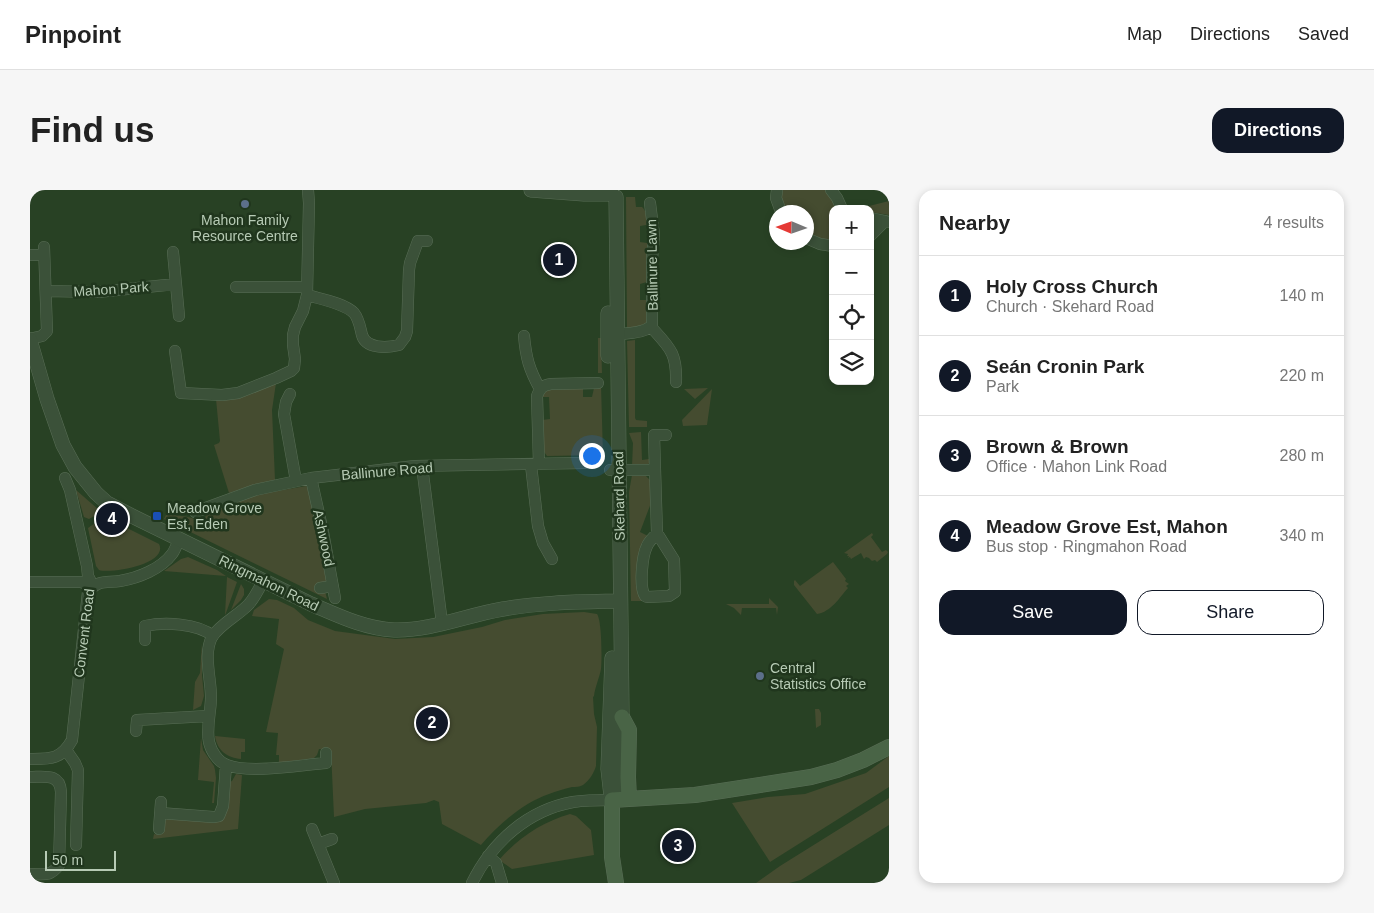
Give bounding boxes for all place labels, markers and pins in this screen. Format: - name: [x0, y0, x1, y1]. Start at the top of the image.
- marker: Mahon Family Resource Centre: [239, 198, 251, 210]
- place label: Mahon Family Resource Centre: [192, 212, 298, 244]
- pin: 1: [543, 241, 575, 279]
- pin: 4: [96, 500, 128, 538]
- place label: Meadow Grove Est, Eden: [167, 500, 262, 532]
- marker: Meadow Grove Est, Eden: [151, 510, 163, 522]
- place label: Central Statistics Office: [770, 660, 866, 692]
- marker: Central Statistics Office: [754, 670, 766, 682]
- pin: 2: [416, 704, 448, 742]
- pin: 3: [662, 827, 694, 865]

